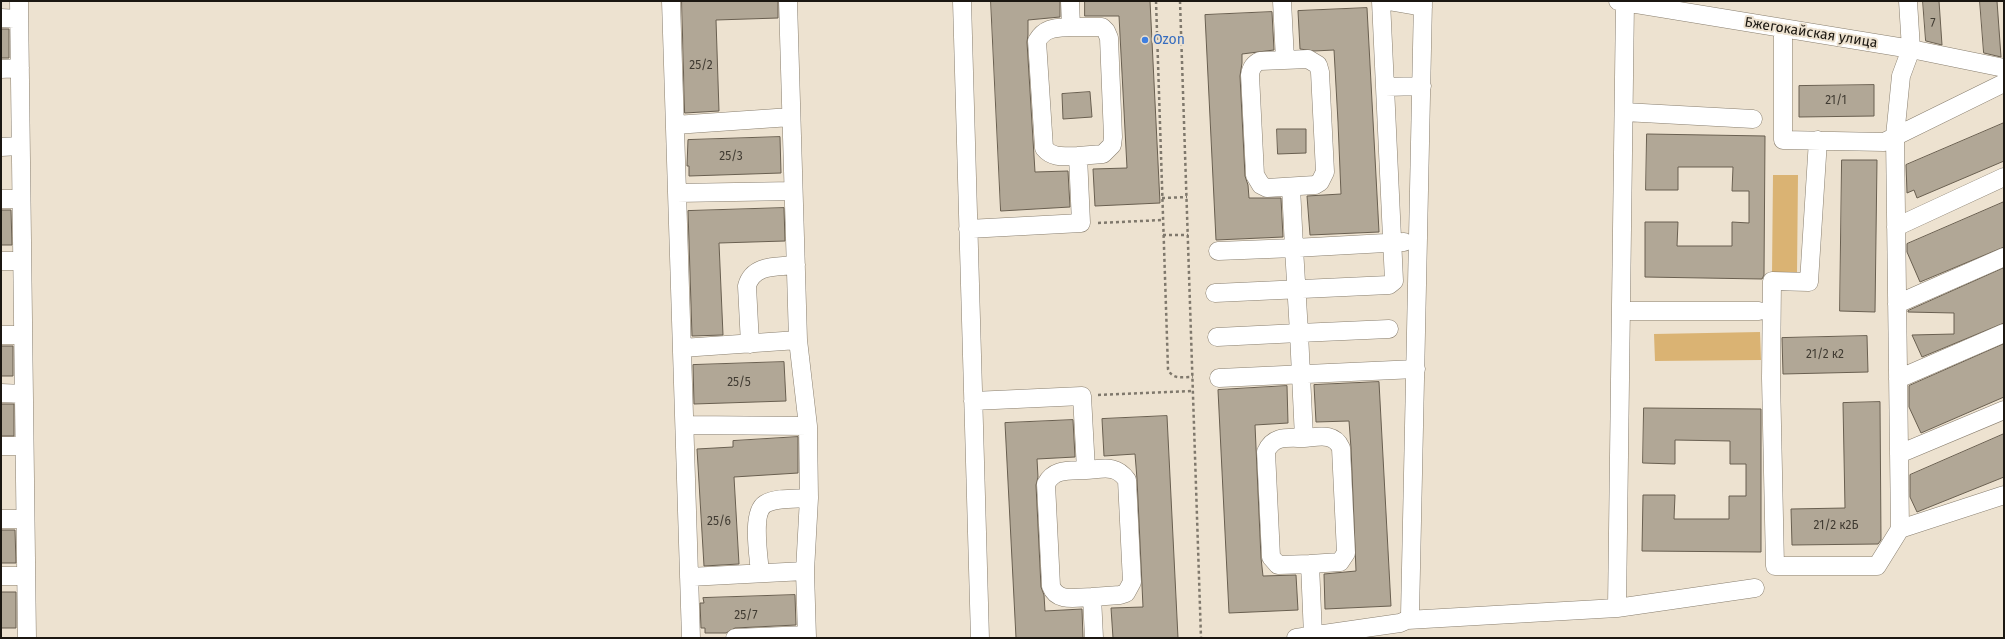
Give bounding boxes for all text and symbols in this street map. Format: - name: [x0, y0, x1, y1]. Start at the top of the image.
- street label: Бжегокайская улица: [1743, 14, 1879, 52]
- house number: 7: [1930, 17, 1936, 31]
- place label: Ozon: [1153, 32, 1185, 48]
- marker: Ozon: [1140, 35, 1150, 45]
- house number: 25/2: [689, 59, 713, 73]
- house number: 21/1: [1825, 94, 1847, 108]
- house number: 25/3: [719, 150, 743, 164]
- house number: 21/2 к2: [1806, 348, 1844, 362]
- house number: 25/5: [727, 376, 751, 390]
- house number: 25/6: [707, 515, 731, 529]
- house number: 21/2 к2Б: [1814, 519, 1858, 533]
- house number: 25/7: [734, 609, 758, 623]

